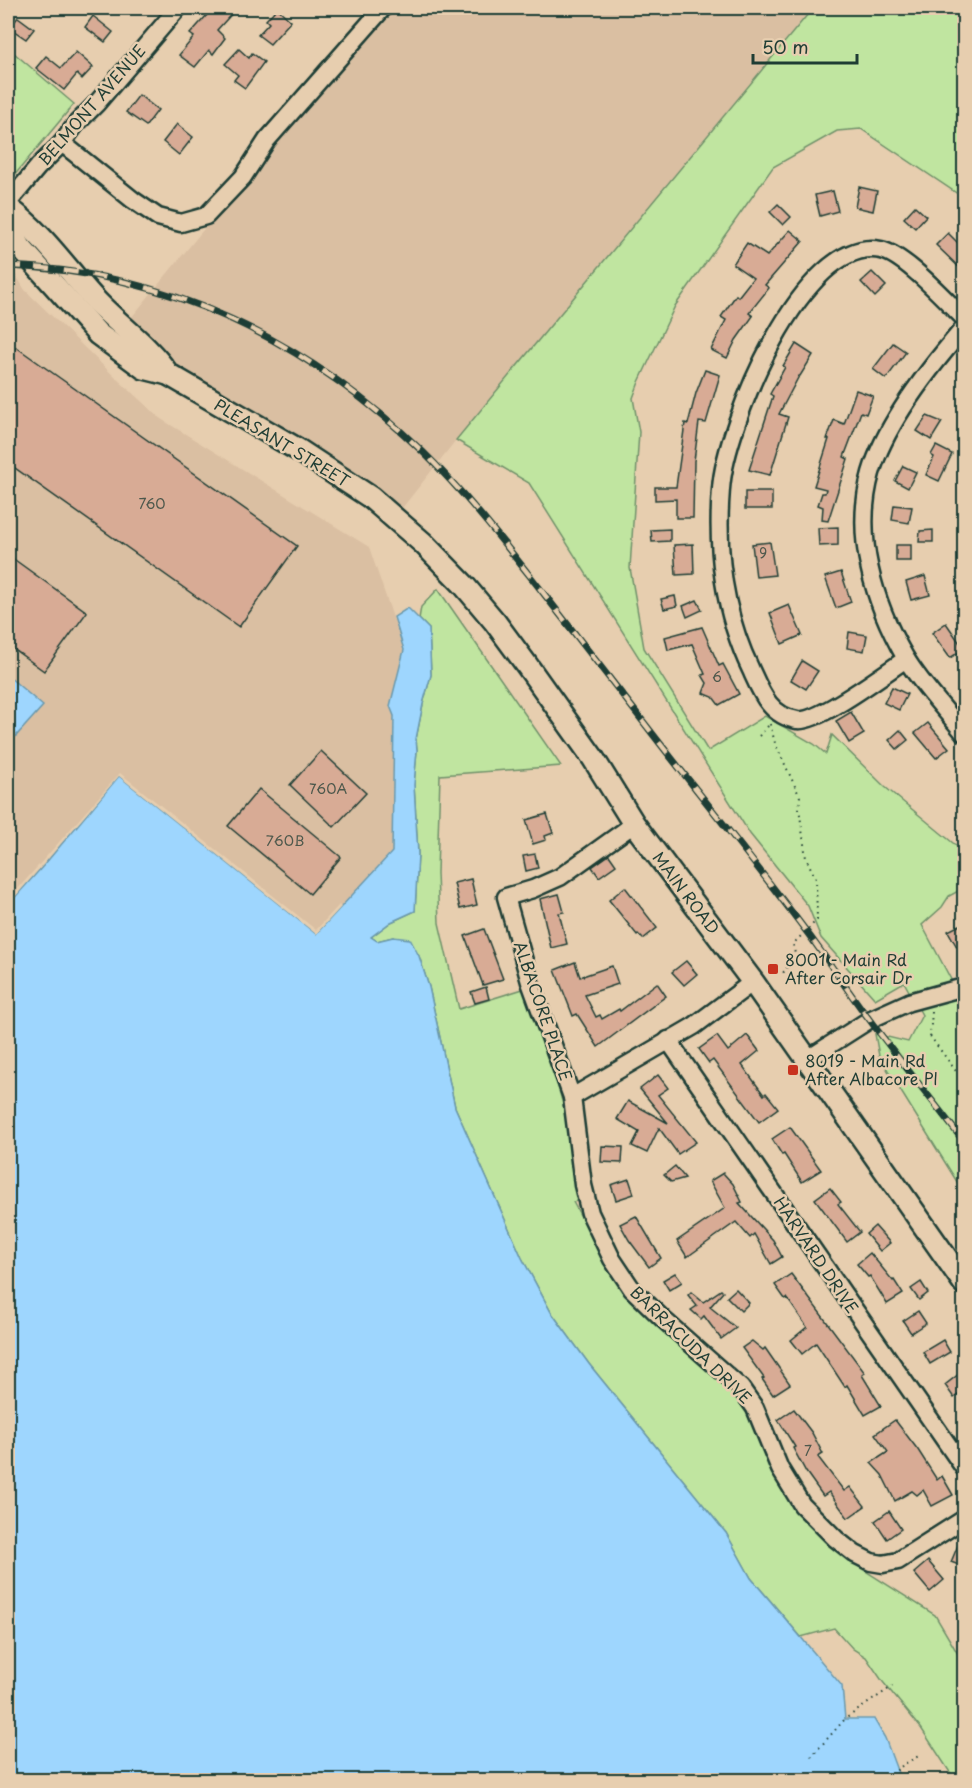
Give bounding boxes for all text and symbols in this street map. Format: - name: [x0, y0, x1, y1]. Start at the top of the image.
- scale bar: [753, 27, 856, 65]
- text: 50 m: [762, 33, 809, 60]
- street label: BELMONT AVENUE: [32, 39, 150, 170]
- street label: PLEASANT STREET: [210, 392, 355, 492]
- house number: 760: [139, 493, 165, 514]
- house number: 9: [759, 542, 767, 563]
- house number: 6: [712, 666, 722, 687]
- house number: 760A: [309, 778, 347, 799]
- house number: 760B: [266, 830, 304, 851]
- street label: MAIN ROAD: [648, 846, 726, 939]
- street label: ALBACORE PLACE: [509, 938, 579, 1084]
- place label: 8001 - Main Rd After Corsair Dr: [785, 947, 912, 989]
- marker: 8001 - Main Rd After Corsair Dr: [766, 962, 780, 976]
- place label: 8019 - Main Rd After Albacore Pl: [805, 1048, 938, 1090]
- marker: 8019 - Main Rd After Albacore Pl: [786, 1063, 800, 1077]
- street label: HARVARD DRIVE: [769, 1191, 865, 1318]
- street label: BARRACUDA DRIVE: [626, 1280, 758, 1409]
- house number: 7: [804, 1440, 812, 1461]

